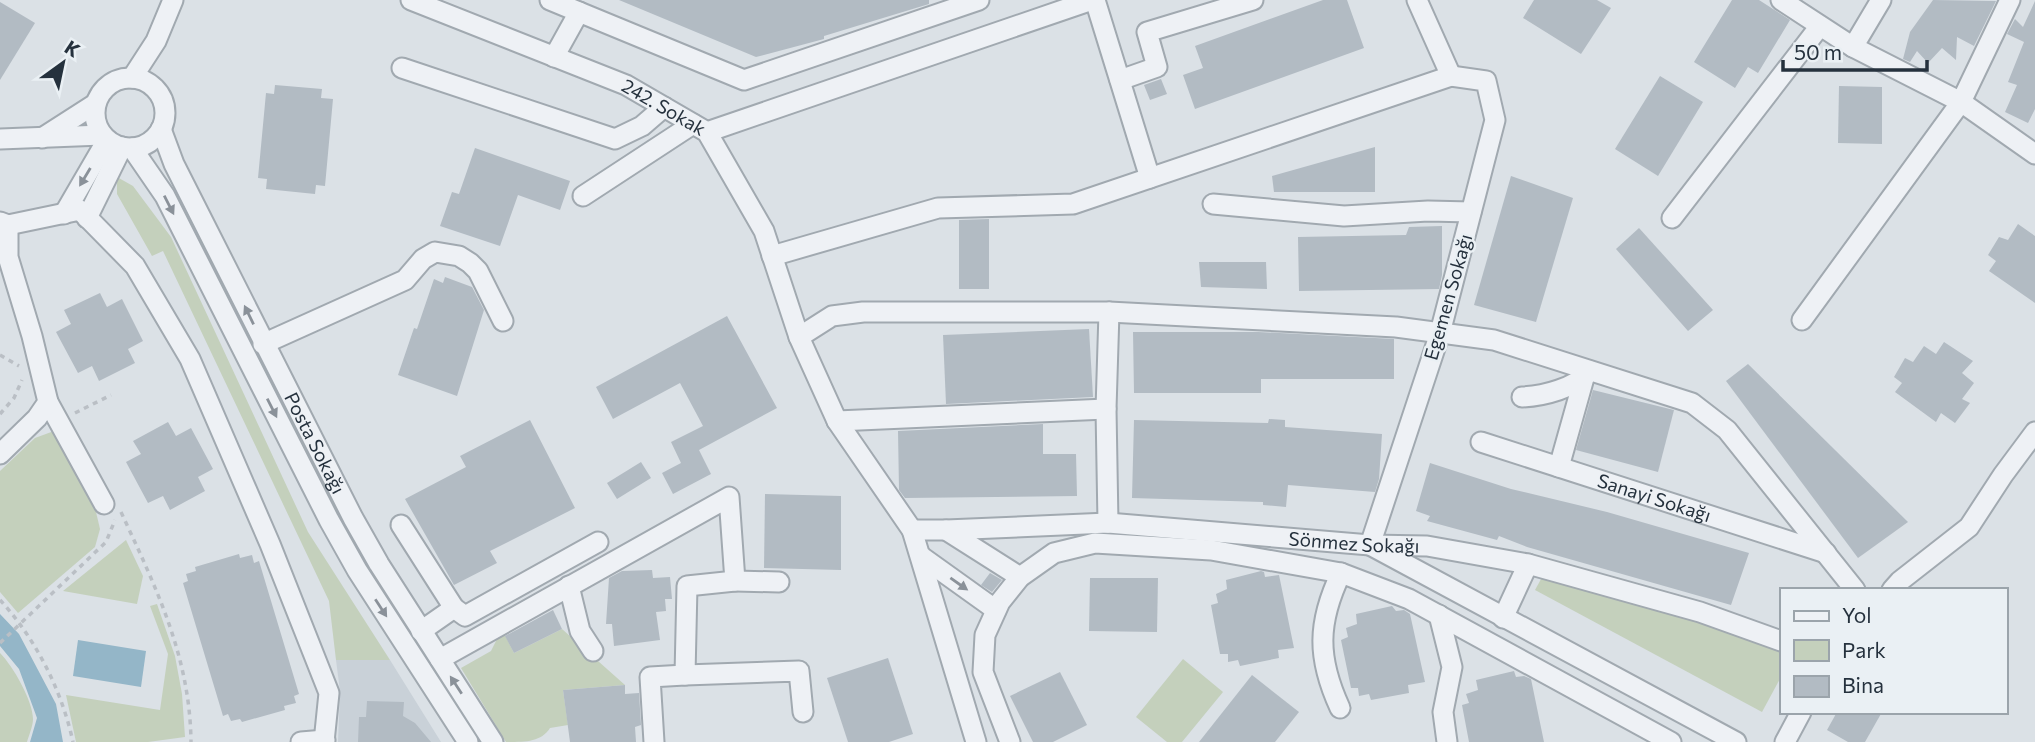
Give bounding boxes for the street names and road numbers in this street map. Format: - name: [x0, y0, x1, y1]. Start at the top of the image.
- street label: 242. Sokak: [618, 73, 710, 140]
- street label: Egemen Sokağı: [1418, 231, 1477, 363]
- street label: Posta Sokağı: [280, 388, 351, 497]
- street label: Sanayi Sokağı: [1595, 468, 1714, 526]
- street label: Sönmez Sokağı: [1288, 526, 1420, 557]

